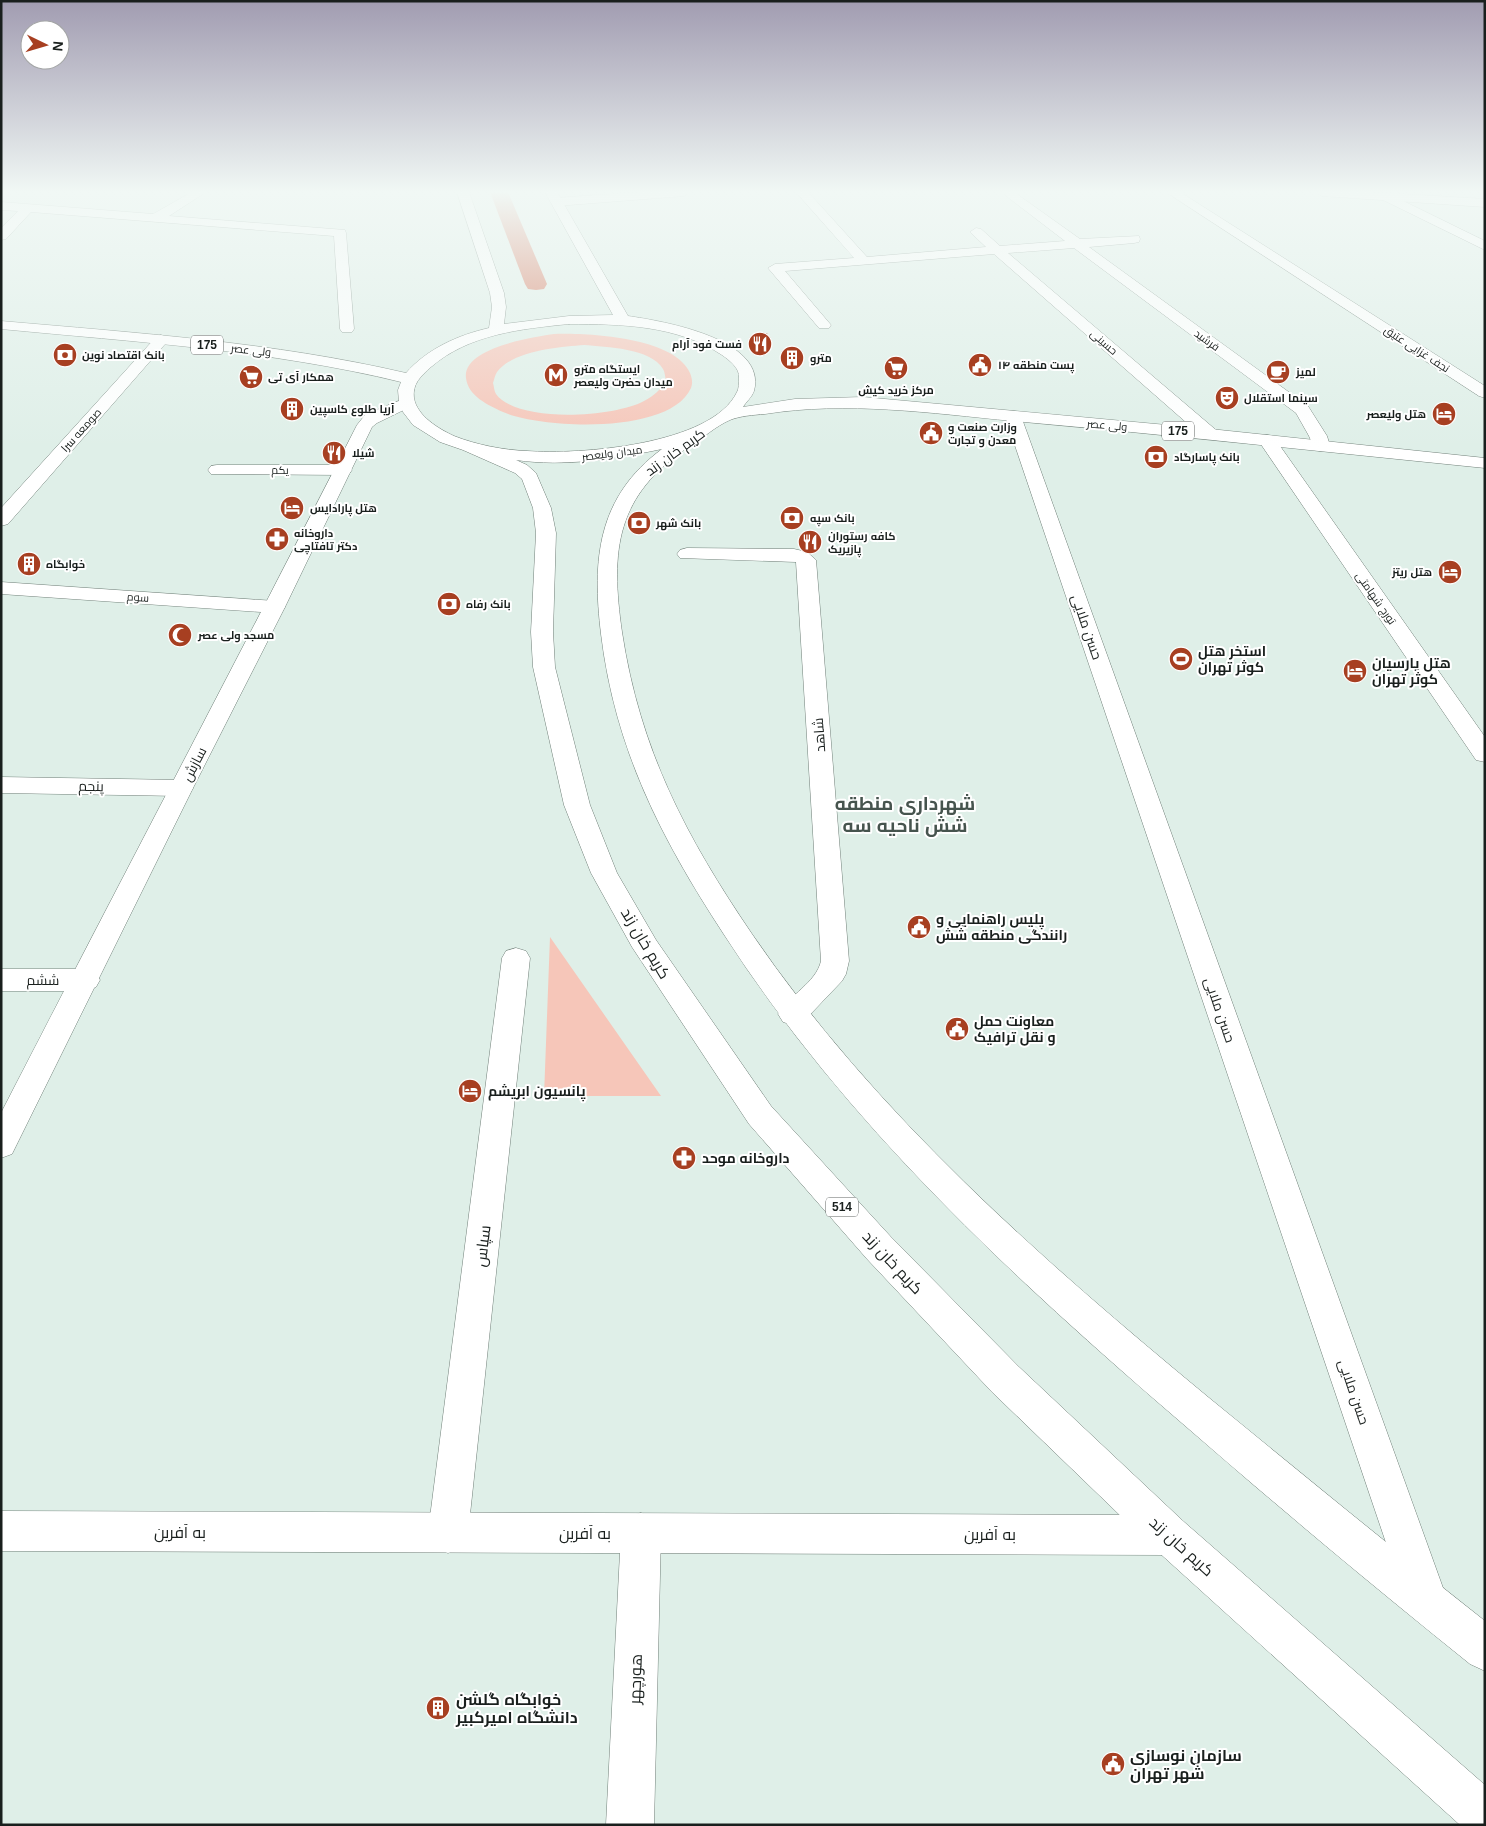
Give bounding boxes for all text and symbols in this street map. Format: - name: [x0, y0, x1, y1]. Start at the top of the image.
- north arrow: [20, 20, 70, 70]
- text: N: [50, 40, 66, 52]
- street label: نجف غزایی عتیق: [1382, 323, 1452, 375]
- street label: حسینی: [1087, 327, 1120, 358]
- street label: فرشید: [1191, 327, 1222, 354]
- restaurant icon: فست فود آرام: [747, 331, 773, 357]
- road number: 175: [191, 336, 223, 354]
- place label: فست فود آرام: [672, 338, 742, 352]
- bank icon: بانک اقتصاد نوین: [52, 342, 78, 368]
- street label: ولی عصر: [229, 342, 272, 359]
- building icon: مترو: [779, 345, 805, 371]
- place label: بانک اقتصاد نوین: [82, 349, 165, 363]
- place label: مترو: [810, 352, 832, 366]
- public building icon: پست منطقه ۱۴: [967, 352, 993, 378]
- supermarket icon: مرکز خرید کیش: [883, 355, 909, 381]
- place label: پست منطقه ۱۴: [998, 359, 1074, 374]
- cafe icon: لمیز: [1265, 359, 1291, 385]
- metro station icon: ایستگاه مترو میدان حضرت ولیعصر: [543, 362, 569, 388]
- place label: ایستگاه مترو میدان حضرت ولیعصر: [573, 363, 673, 390]
- supermarket icon: همکار آی تی: [238, 364, 264, 390]
- place label: لمیز: [1295, 366, 1316, 379]
- place label: همکار آی تی: [268, 371, 334, 384]
- place label: مرکز خرید کیش: [858, 384, 934, 397]
- theatre icon: سینما استقلال: [1214, 385, 1240, 411]
- place label: سینما استقلال: [1244, 392, 1318, 405]
- building icon: آریا طلوع کاسپین: [279, 396, 305, 422]
- hotel icon: هتل ولیعصر: [1431, 401, 1457, 427]
- place label: آریا طلوع کاسپین: [310, 403, 395, 418]
- street label: صومعه سرا: [58, 406, 104, 455]
- place label: هتل ولیعصر: [1365, 408, 1426, 422]
- street label: ولی عصر: [1085, 417, 1128, 434]
- public building icon: وزارت صنعت و معدن و تجارت: [918, 420, 944, 446]
- place label: وزارت صنعت و معدن و تجارت: [948, 421, 1017, 448]
- road number: 175: [1162, 422, 1194, 441]
- street label: کریم خان زند: [642, 425, 709, 481]
- restaurant icon: شیلا: [321, 440, 347, 466]
- street label: میدان ولیعصر: [580, 443, 643, 464]
- bank icon: بانک پاسارگاد: [1143, 444, 1169, 470]
- place label: شیلا: [352, 447, 375, 460]
- place label: بانک پاسارگاد: [1174, 451, 1240, 466]
- street label: یکم: [271, 464, 289, 478]
- hotel icon: هتل پارادایس: [279, 495, 305, 521]
- place label: هتل پارادایس: [310, 502, 377, 517]
- bank icon: بانک سپه: [779, 505, 805, 531]
- bank icon: بانک شهر: [626, 510, 652, 536]
- place label: بانک سپه: [810, 512, 855, 527]
- place label: بانک شهر: [655, 517, 701, 531]
- pharmacy icon: داروخانه دکتر تافتاچی: [264, 526, 290, 552]
- place label: داروخانه دکتر تافتاچی: [294, 527, 357, 555]
- restaurant icon: کافه رستوران پازیریک: [797, 529, 823, 555]
- place label: کافه رستوران پازیریک: [828, 530, 895, 558]
- building icon: خوابگاه: [16, 551, 42, 577]
- place label: خوابگاه: [46, 558, 85, 572]
- hotel icon: هتل ریتز: [1437, 559, 1463, 585]
- place label: هتل ریتز: [1391, 566, 1432, 579]
- street label: تورج شهامتی: [1352, 569, 1399, 628]
- street label: سوم: [126, 590, 150, 606]
- bank icon: بانک رفاه: [436, 591, 462, 617]
- street label: حسن ملایی: [1068, 592, 1106, 662]
- place label: بانک رفاه: [466, 598, 511, 611]
- mosque icon: مسجد ولی عصر: [167, 622, 193, 648]
- place label: مسجد ولی عصر: [197, 629, 274, 643]
- place label: استخر هتل کوثر تهران: [1198, 643, 1266, 676]
- sports icon: استخر هتل کوثر تهران: [1168, 646, 1194, 672]
- place label: هتل پارسیان کوثر تهران: [1372, 655, 1451, 688]
- hotel icon: هتل پارسیان کوثر تهران: [1342, 658, 1368, 684]
- street label: شاهد: [810, 717, 828, 753]
- street label: سازش: [178, 744, 210, 784]
- street label: پنجم: [78, 778, 104, 796]
- district label: شهرداری منطقه شش ناحیه سه: [835, 793, 975, 837]
- street label: کریم خان زند: [615, 905, 673, 983]
- place label: پلیس راهنمایی و رانندگی منطقه شش: [936, 911, 1067, 944]
- public building icon: پلیس راهنمایی و رانندگی منطقه شش: [906, 914, 932, 940]
- street label: ششم: [27, 972, 59, 990]
- street label: حسن ملایی: [1201, 975, 1239, 1045]
- place label: معاونت حمل و نقل ترافیک: [974, 1013, 1056, 1046]
- public building icon: معاونت حمل و نقل ترافیک: [944, 1016, 970, 1042]
- hotel icon: پانسیون ابریشم: [457, 1078, 483, 1104]
- place label: پانسیون ابریشم: [488, 1083, 586, 1102]
- pharmacy icon: داروخانه موحد: [671, 1145, 697, 1171]
- place label: داروخانه موحد: [702, 1150, 790, 1167]
- road number: 514: [826, 1198, 858, 1216]
- street label: سپاس: [471, 1224, 495, 1268]
- street label: کریم خان زند: [857, 1227, 926, 1299]
- street label: حسن ملایی: [1335, 1357, 1373, 1427]
- street label: کریم خان زند: [1144, 1513, 1217, 1582]
- street label: به آفرین: [154, 1524, 206, 1543]
- street label: به آفرین: [559, 1525, 611, 1544]
- street label: به آفرین: [964, 1526, 1016, 1545]
- street label: هورچهر: [626, 1654, 648, 1706]
- place label: خوابگاه گلشن دانشگاه امیرکبیر: [455, 1691, 578, 1727]
- building icon: خوابگاه گلشن دانشگاه امیرکبیر: [425, 1695, 451, 1721]
- place label: سازمان نوسازی شهر تهران: [1130, 1747, 1242, 1783]
- public building icon: سازمان نوسازی شهر تهران: [1100, 1751, 1126, 1777]

